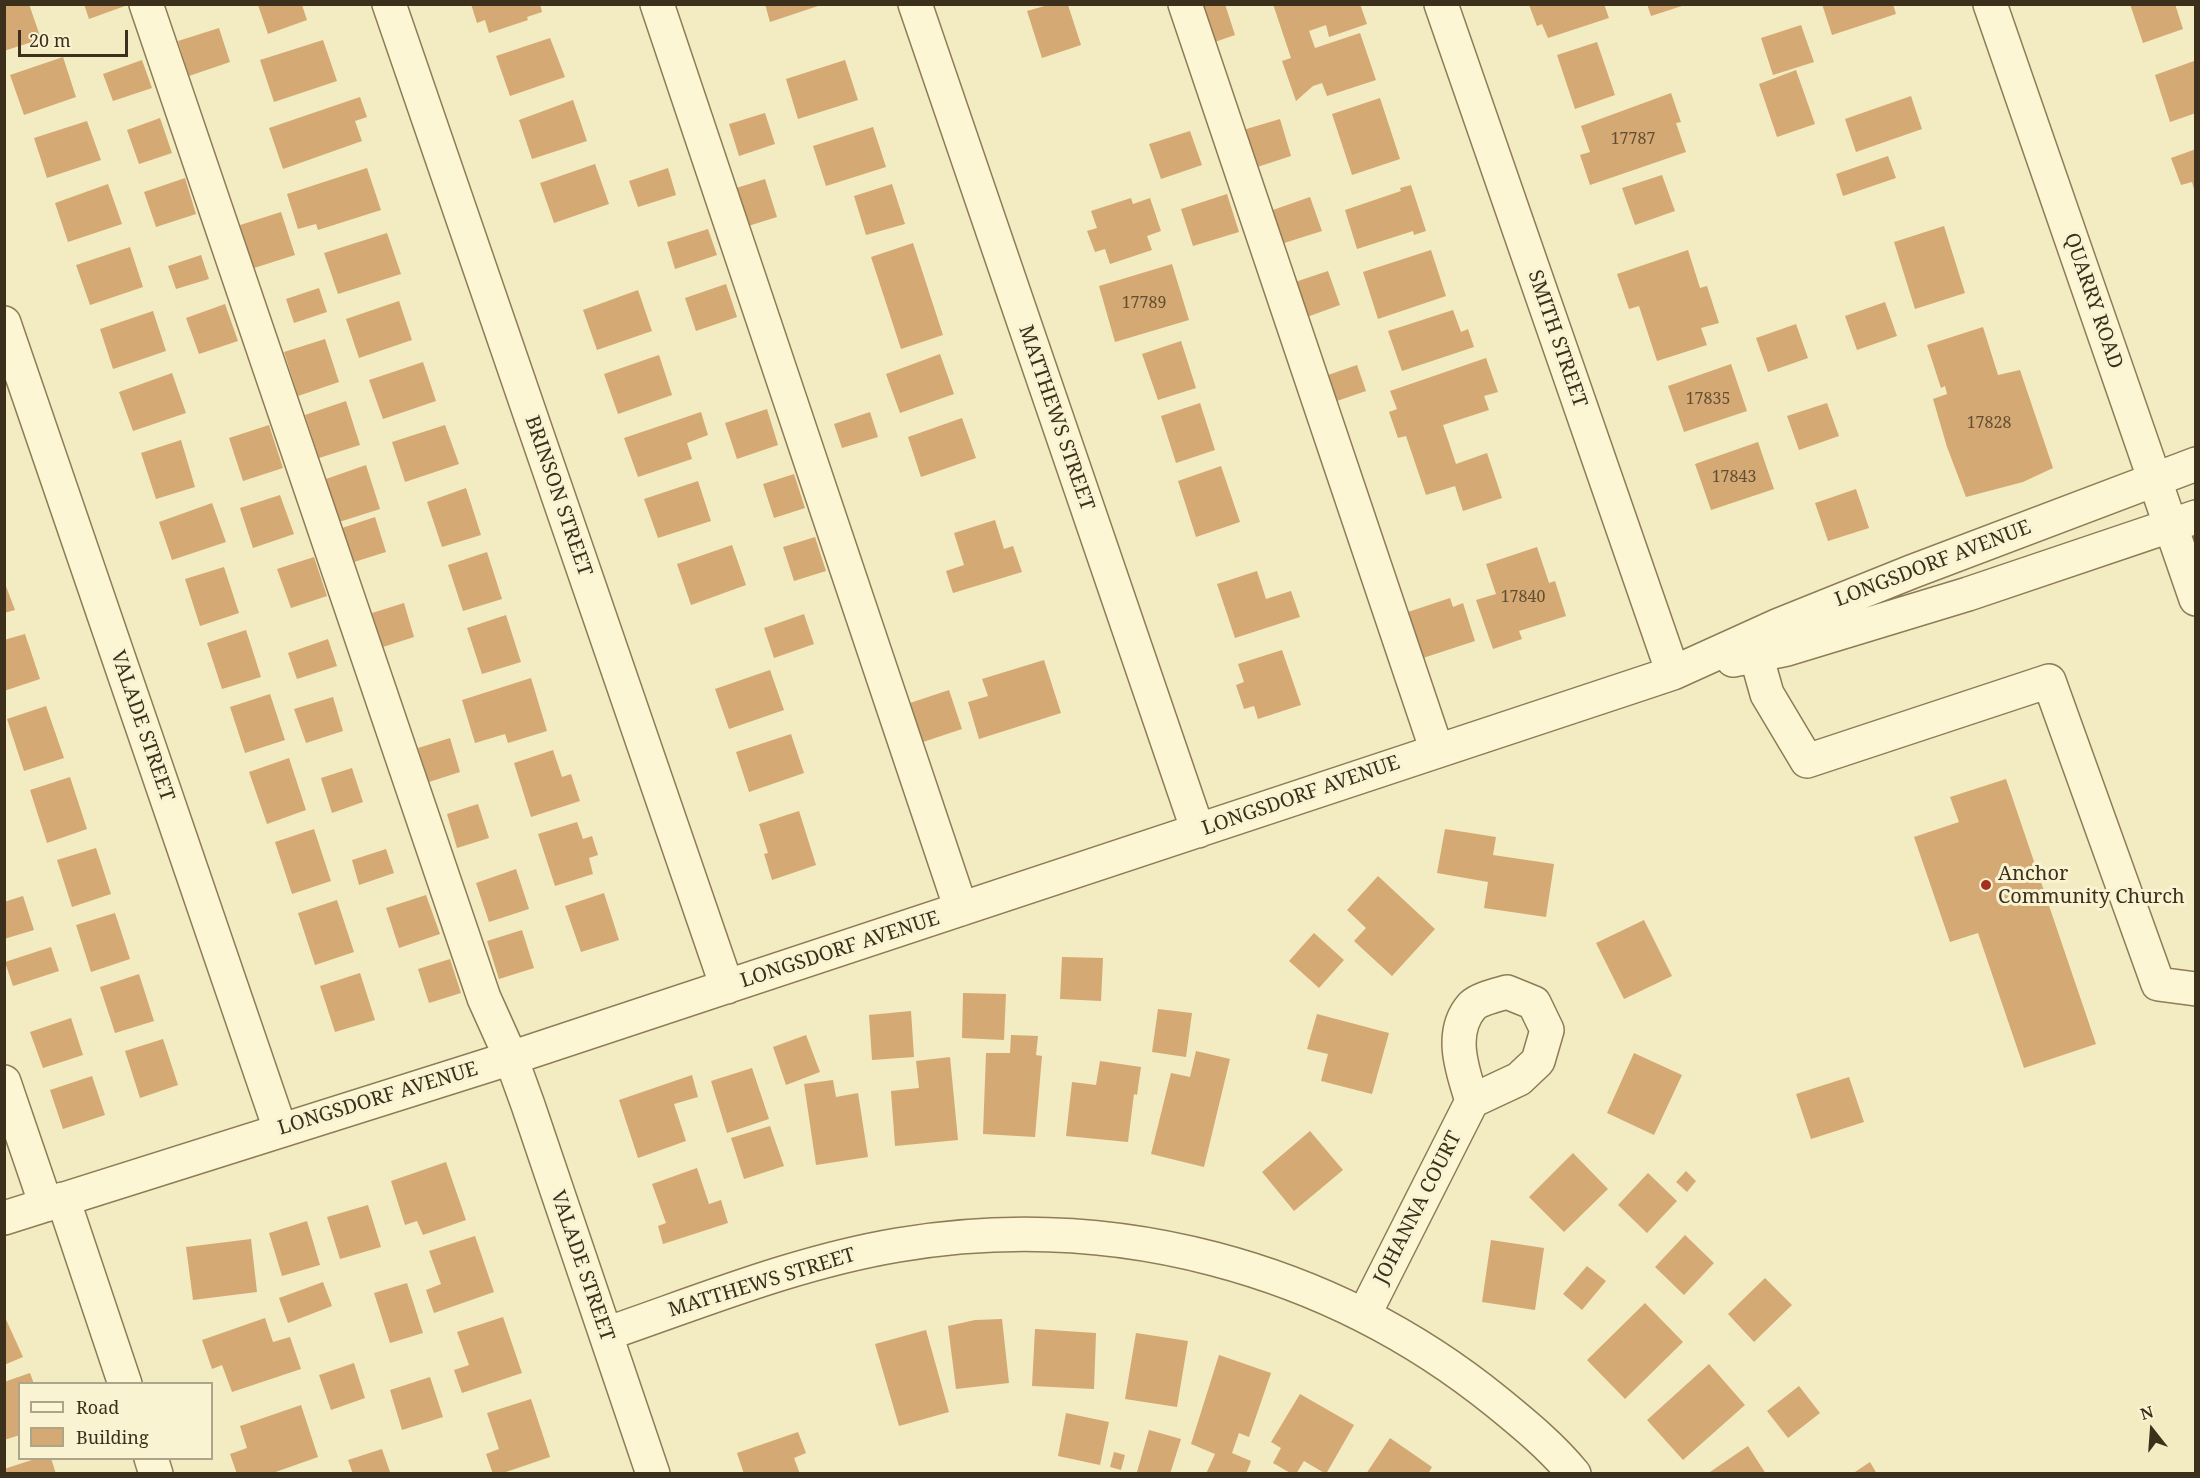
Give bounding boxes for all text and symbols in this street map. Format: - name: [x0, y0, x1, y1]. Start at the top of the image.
- scale bar: [21, 18, 130, 56]
- text: 20 m: [29, 28, 71, 52]
- house number: 17787: [1611, 129, 1655, 149]
- street label: QUARRY ROAD: [2059, 230, 2127, 372]
- street label: SMITH STREET: [1522, 267, 1592, 411]
- house number: 17789: [1122, 293, 1166, 313]
- street label: MATTHEWS STREET: [1013, 322, 1099, 514]
- house number: 17835: [1686, 389, 1730, 409]
- street label: BRINSON STREET: [519, 413, 597, 579]
- house number: 17828: [1967, 413, 2011, 433]
- house number: 17843: [1712, 467, 1756, 487]
- street label: LONGSDORF AVENUE: [1832, 516, 2034, 612]
- house number: 17840: [1501, 587, 1545, 607]
- street label: VALADE STREET: [105, 647, 179, 805]
- street label: LONGSDORF AVENUE: [1199, 751, 1403, 841]
- place label: Anchor Community Church: [1998, 862, 2185, 909]
- marker: Anchor Community Church: [1979, 878, 1993, 892]
- street label: LONGSDORF AVENUE: [738, 906, 942, 994]
- street label: LONGSDORF AVENUE: [275, 1057, 481, 1141]
- street label: JOHANNA COURT: [1369, 1128, 1467, 1288]
- street label: VALADE STREET: [545, 1187, 619, 1345]
- street label: MATTHEWS STREET: [666, 1243, 858, 1323]
- legend: [18, 1382, 213, 1460]
- text: Road: [76, 1395, 119, 1419]
- north arrow: [2122, 1400, 2182, 1460]
- text: N: [2137, 1400, 2156, 1425]
- text: Building: [76, 1425, 149, 1449]

